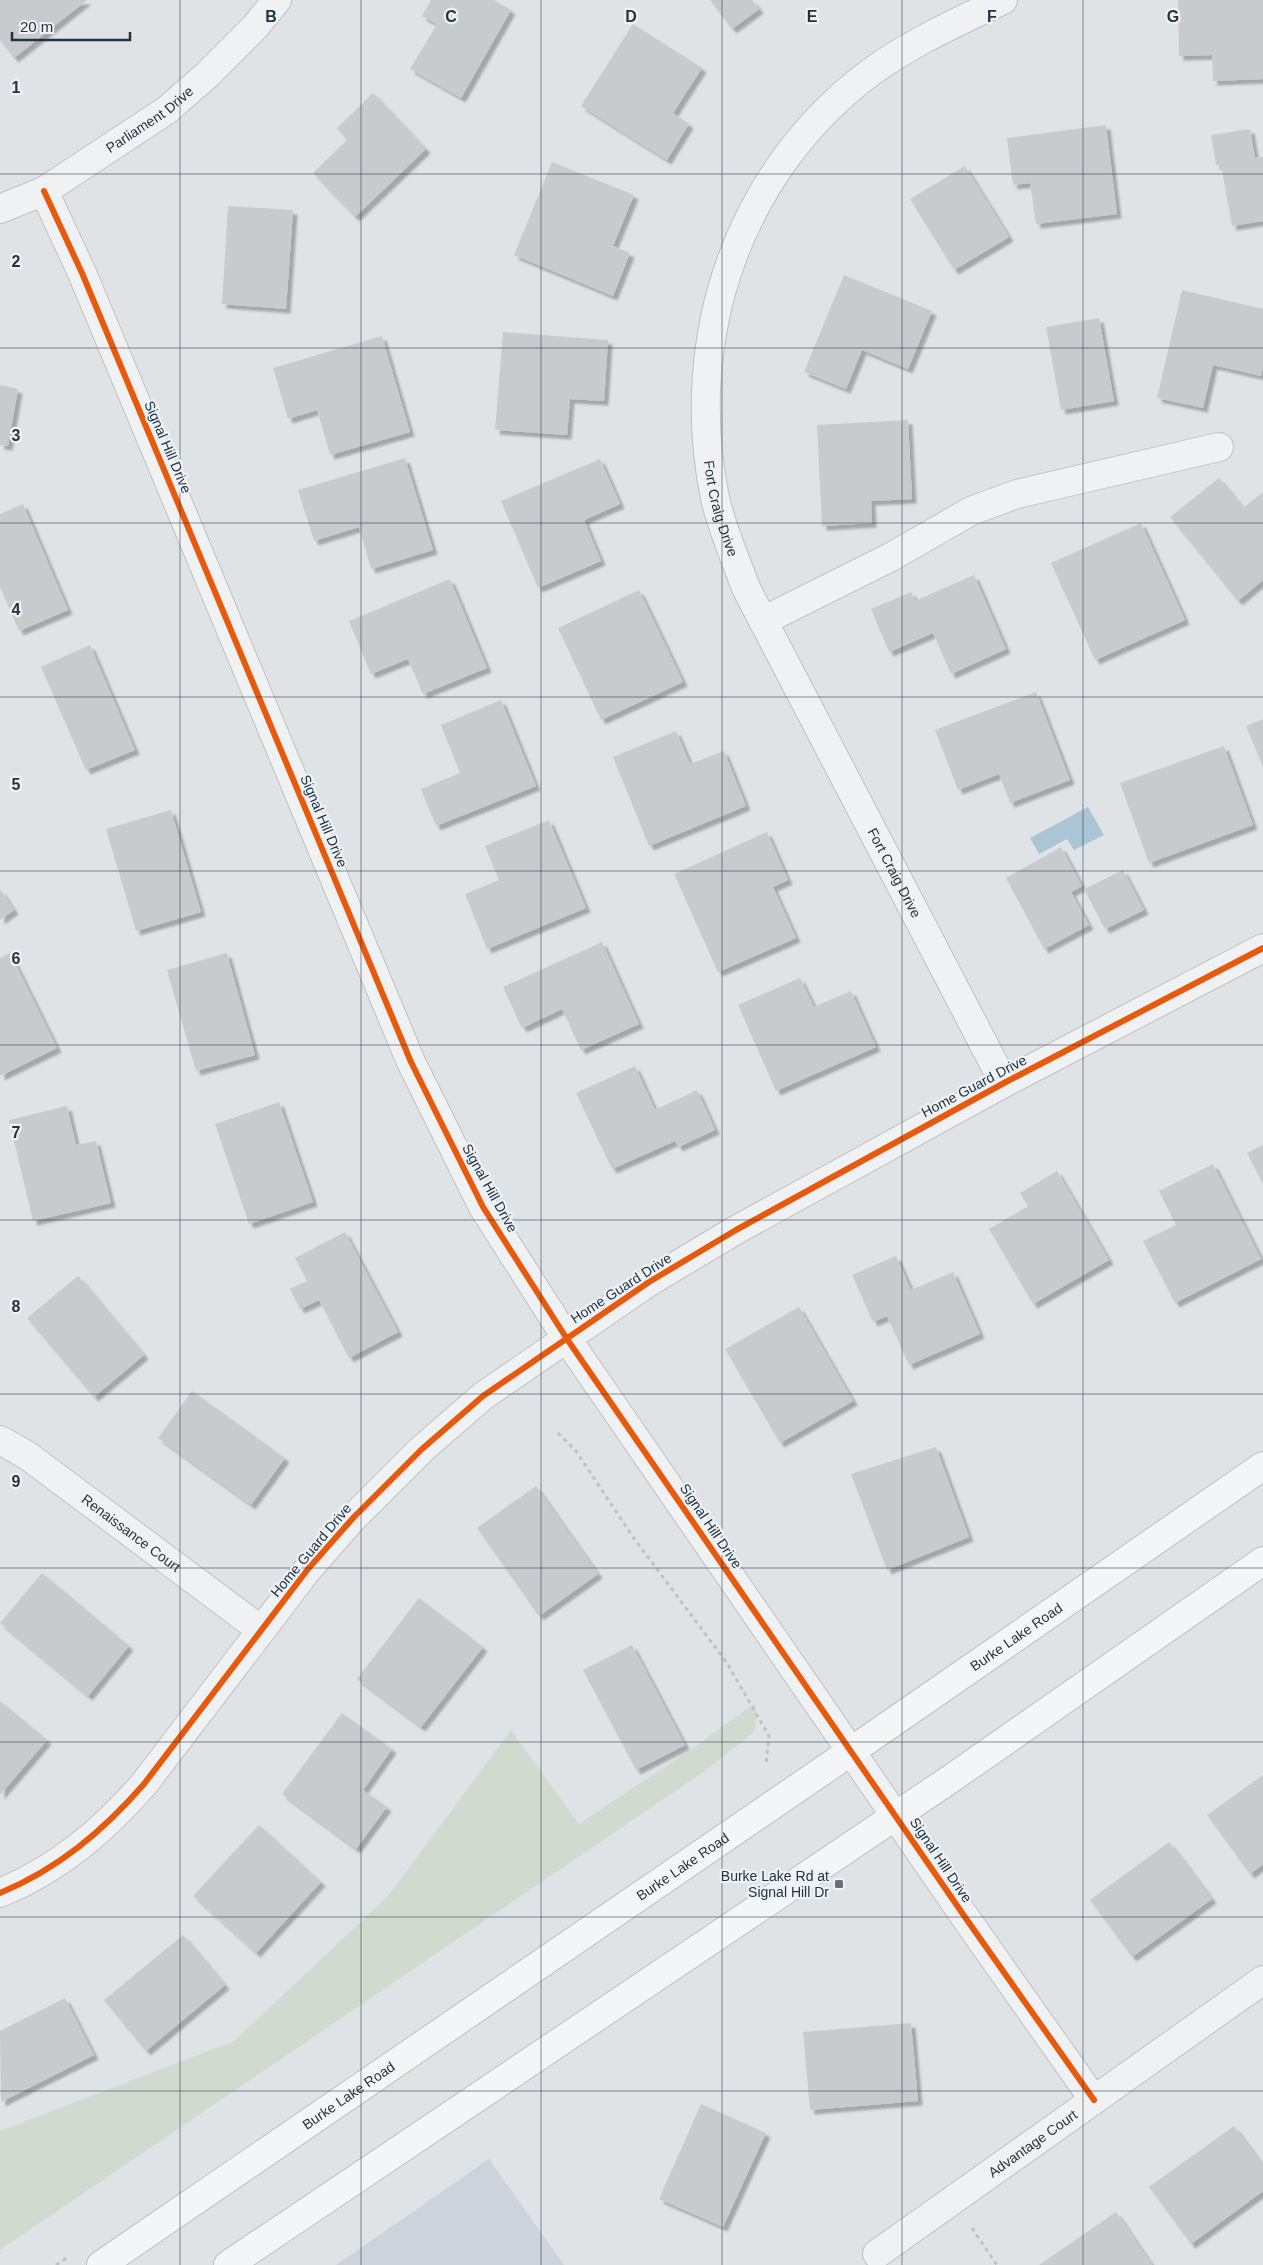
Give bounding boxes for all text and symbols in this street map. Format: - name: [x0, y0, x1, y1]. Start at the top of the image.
- text: B: [265, 8, 277, 25]
- text: C: [445, 8, 457, 25]
- text: D: [625, 8, 637, 25]
- text: E: [807, 8, 818, 25]
- text: F: [987, 8, 997, 25]
- text: G: [1167, 8, 1179, 25]
- scale bar: [12, 10, 130, 42]
- text: 20 m: [20, 18, 53, 35]
- text: 1: [12, 79, 21, 96]
- street label: Parliament Drive: [103, 83, 196, 156]
- text: 2: [12, 253, 21, 270]
- street label: Signal Hill Drive: [141, 398, 195, 496]
- text: 3: [12, 427, 21, 444]
- street label: Fort Craig Drive: [701, 459, 741, 559]
- text: 4: [12, 601, 21, 618]
- street label: Signal Hill Drive: [297, 772, 351, 870]
- text: 5: [12, 776, 21, 793]
- street label: Fort Craig Drive: [864, 825, 925, 921]
- text: 6: [12, 950, 21, 967]
- street label: Home Guard Drive: [919, 1051, 1029, 1120]
- text: 7: [12, 1124, 21, 1141]
- street label: Signal Hill Drive: [459, 1141, 521, 1235]
- street label: Home Guard Drive: [568, 1249, 674, 1326]
- text: 8: [12, 1298, 21, 1315]
- text: 9: [12, 1473, 21, 1490]
- street label: Signal Hill Drive: [677, 1481, 745, 1572]
- street label: Renaissance Court: [79, 1491, 184, 1575]
- street label: Home Guard Drive: [267, 1500, 355, 1600]
- street label: Burke Lake Road: [967, 1600, 1065, 1674]
- street label: Signal Hill Drive: [907, 1815, 975, 1906]
- street label: Burke Lake Road: [633, 1829, 732, 1904]
- place label: Burke Lake Rd at Signal Hill Dr: [721, 1868, 829, 1900]
- marker: Burke Lake Rd at Signal Hill Dr: [833, 1878, 845, 1890]
- street label: Burke Lake Road: [299, 2058, 398, 2133]
- street label: Advantage Court: [985, 2106, 1080, 2180]

